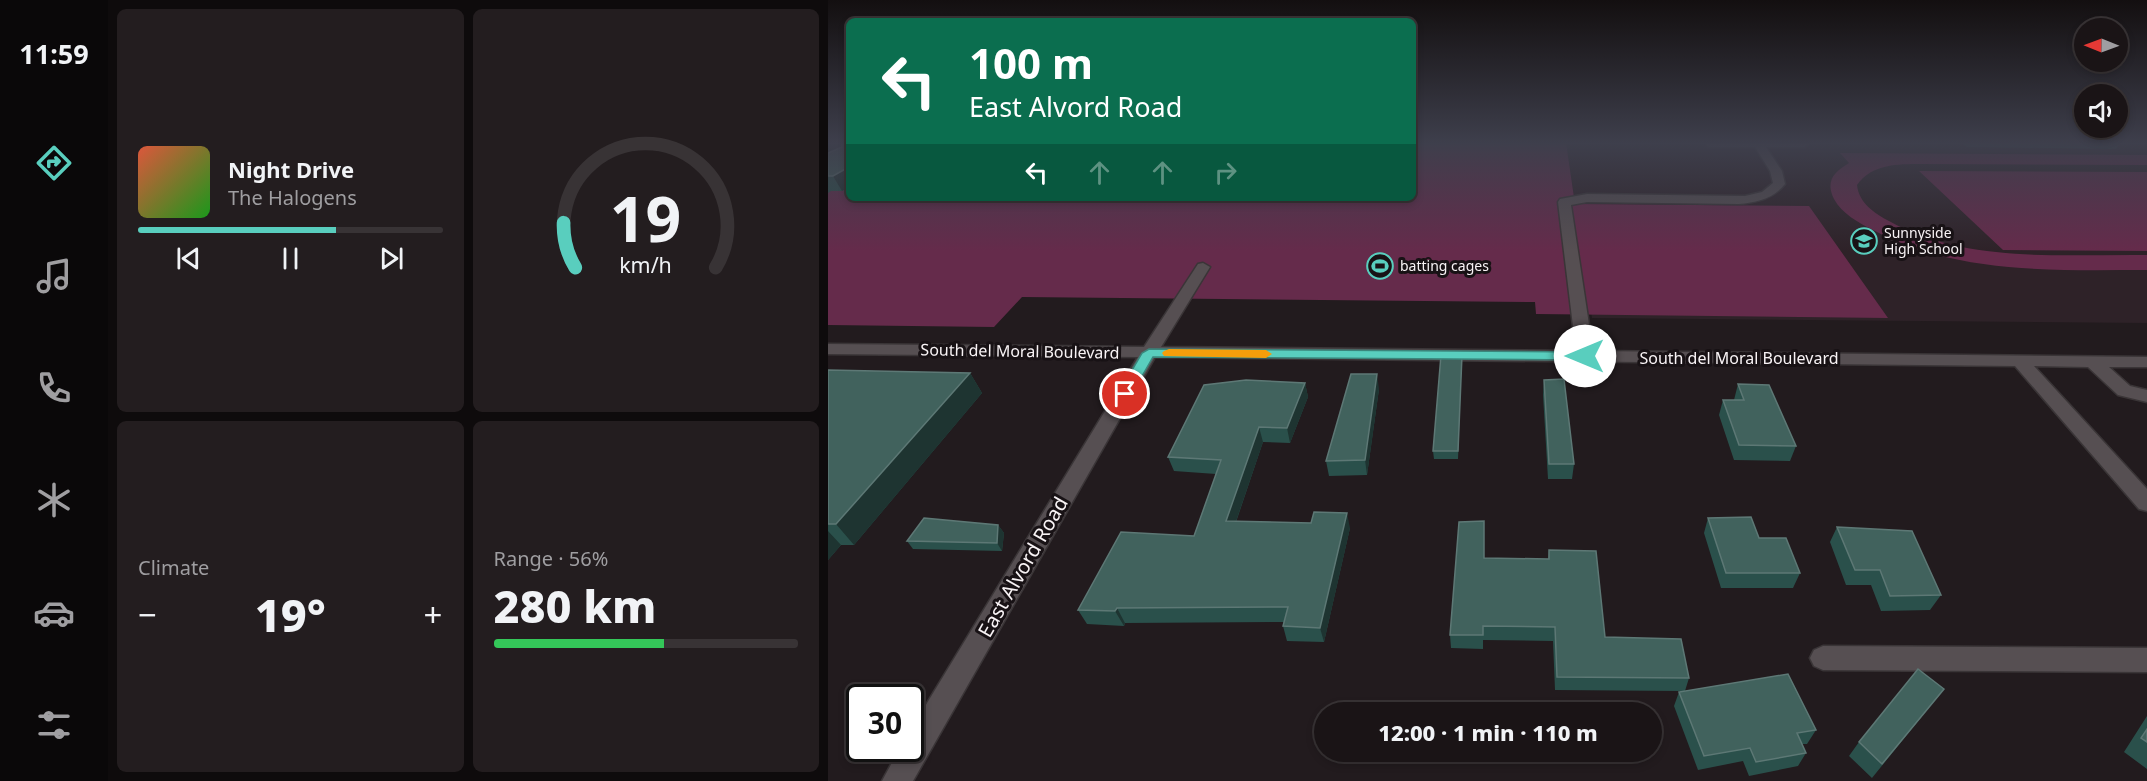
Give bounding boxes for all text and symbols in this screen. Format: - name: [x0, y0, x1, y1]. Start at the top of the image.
- north arrow: [2074, 18, 2128, 72]
- map controls: [2074, 18, 2128, 138]
- text: 100 m: [969, 34, 1093, 91]
- text: 11:59: [19, 35, 89, 72]
- icon: left: [870, 42, 948, 120]
- button: sound: [2074, 84, 2128, 138]
- text: East Alvord Road: [969, 88, 1182, 125]
- icon: directions: [33, 142, 75, 184]
- text: Night Drive: [228, 154, 354, 184]
- icon: left: [1020, 156, 1053, 189]
- icon: ahead: [1083, 156, 1116, 189]
- icon: ahead: [1146, 156, 1179, 189]
- icon: right: [1209, 156, 1242, 189]
- text: 19: [610, 175, 681, 260]
- text: The Halogens: [228, 184, 357, 211]
- place label: Sunnyside High School: [1884, 223, 1963, 258]
- school or university icon: Sunnyside High School: [1849, 226, 1879, 256]
- icon: previous: [172, 242, 205, 275]
- icon: pause: [274, 242, 307, 275]
- icon: next: [375, 242, 408, 275]
- text: km/h: [619, 250, 672, 279]
- sports icon: batting cages: [1365, 251, 1395, 281]
- icon: music: [33, 255, 75, 297]
- place label: batting cages: [1400, 256, 1489, 275]
- position arrow: [1553, 324, 1617, 388]
- street label: South del Moral Boulevard: [920, 338, 1120, 364]
- street label: South del Moral Boulevard: [1639, 347, 1839, 369]
- icon: phone: [33, 367, 75, 409]
- pin: [1099, 368, 1150, 419]
- icon: arrive: [1108, 377, 1141, 410]
- icon: climate: [33, 479, 75, 521]
- street label: East Alvord Road: [971, 492, 1074, 642]
- text: Range · 56%: [494, 545, 608, 572]
- text: Climate: [138, 554, 209, 581]
- text: 280 km: [494, 575, 656, 636]
- text: 19°: [255, 584, 326, 645]
- icon: car: [33, 592, 75, 634]
- text: −: [138, 592, 157, 637]
- text: +: [424, 592, 443, 637]
- speed limit sign: 30: [846, 684, 924, 762]
- icon: filters: [33, 704, 75, 746]
- text: 12:00 · 1 min · 110 m: [1378, 717, 1598, 747]

